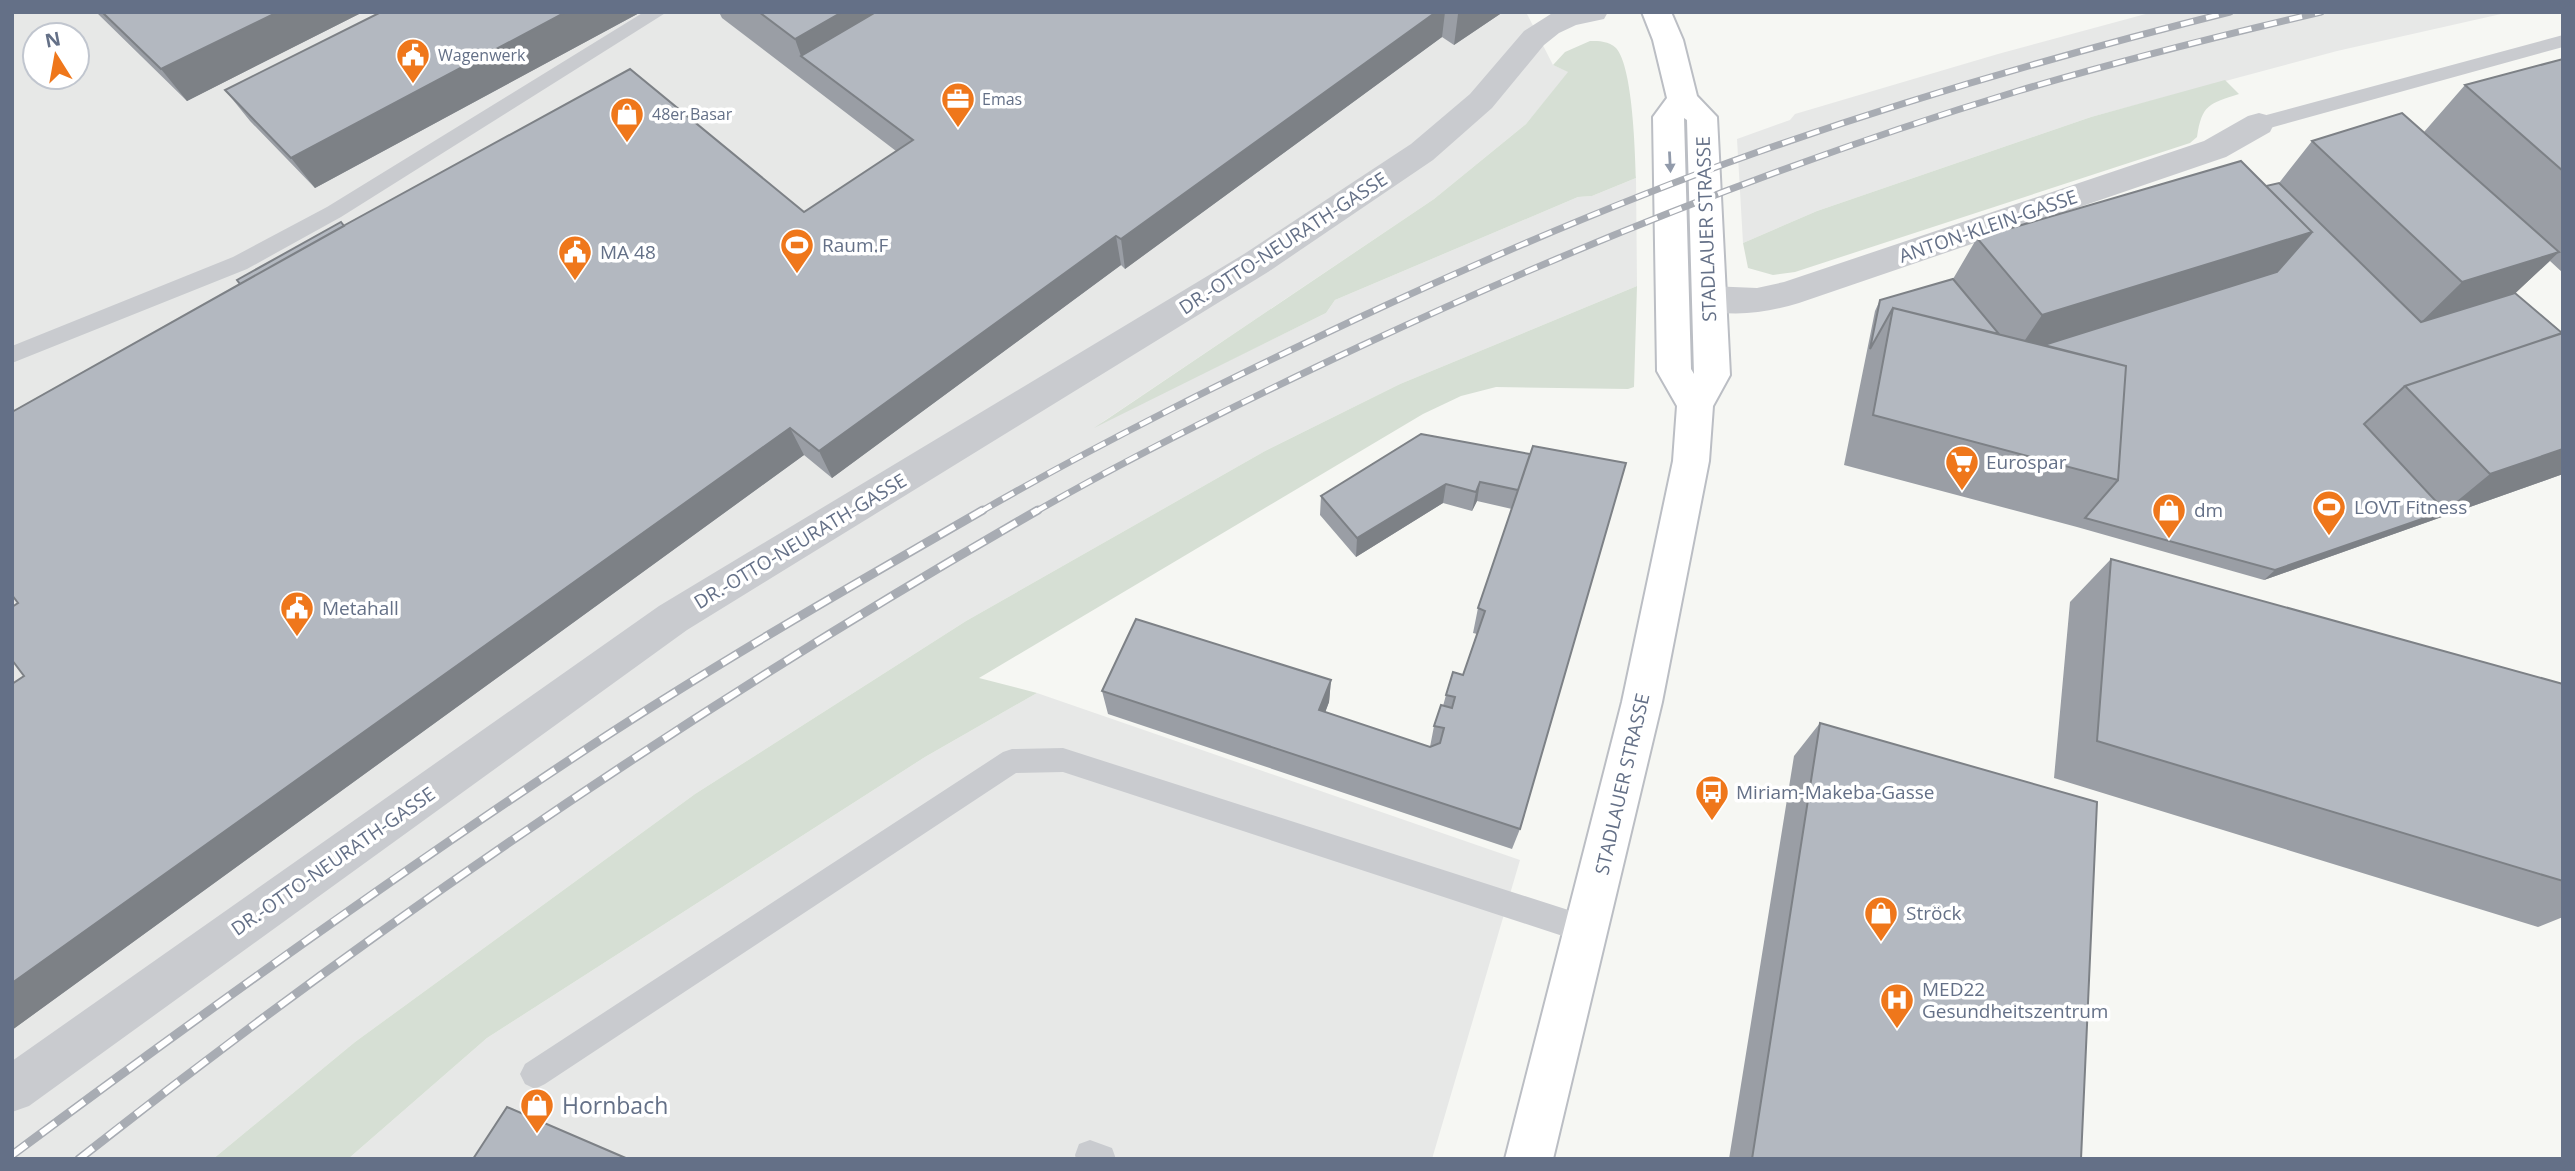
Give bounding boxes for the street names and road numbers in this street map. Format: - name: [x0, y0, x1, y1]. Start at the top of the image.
- street label: STADLAUER STRASSE: [1690, 136, 1722, 322]
- street label: DR.-OTTO-NEURATH-GASSE: [1174, 166, 1392, 320]
- street label: ANTON-KLEIN-GASSE: [1895, 183, 2081, 269]
- street label: DR.-OTTO-NEURATH-GASSE: [689, 467, 911, 615]
- street label: STADLAUER STRASSE: [1588, 691, 1656, 877]
- street label: DR.-OTTO-NEURATH-GASSE: [226, 781, 440, 941]

